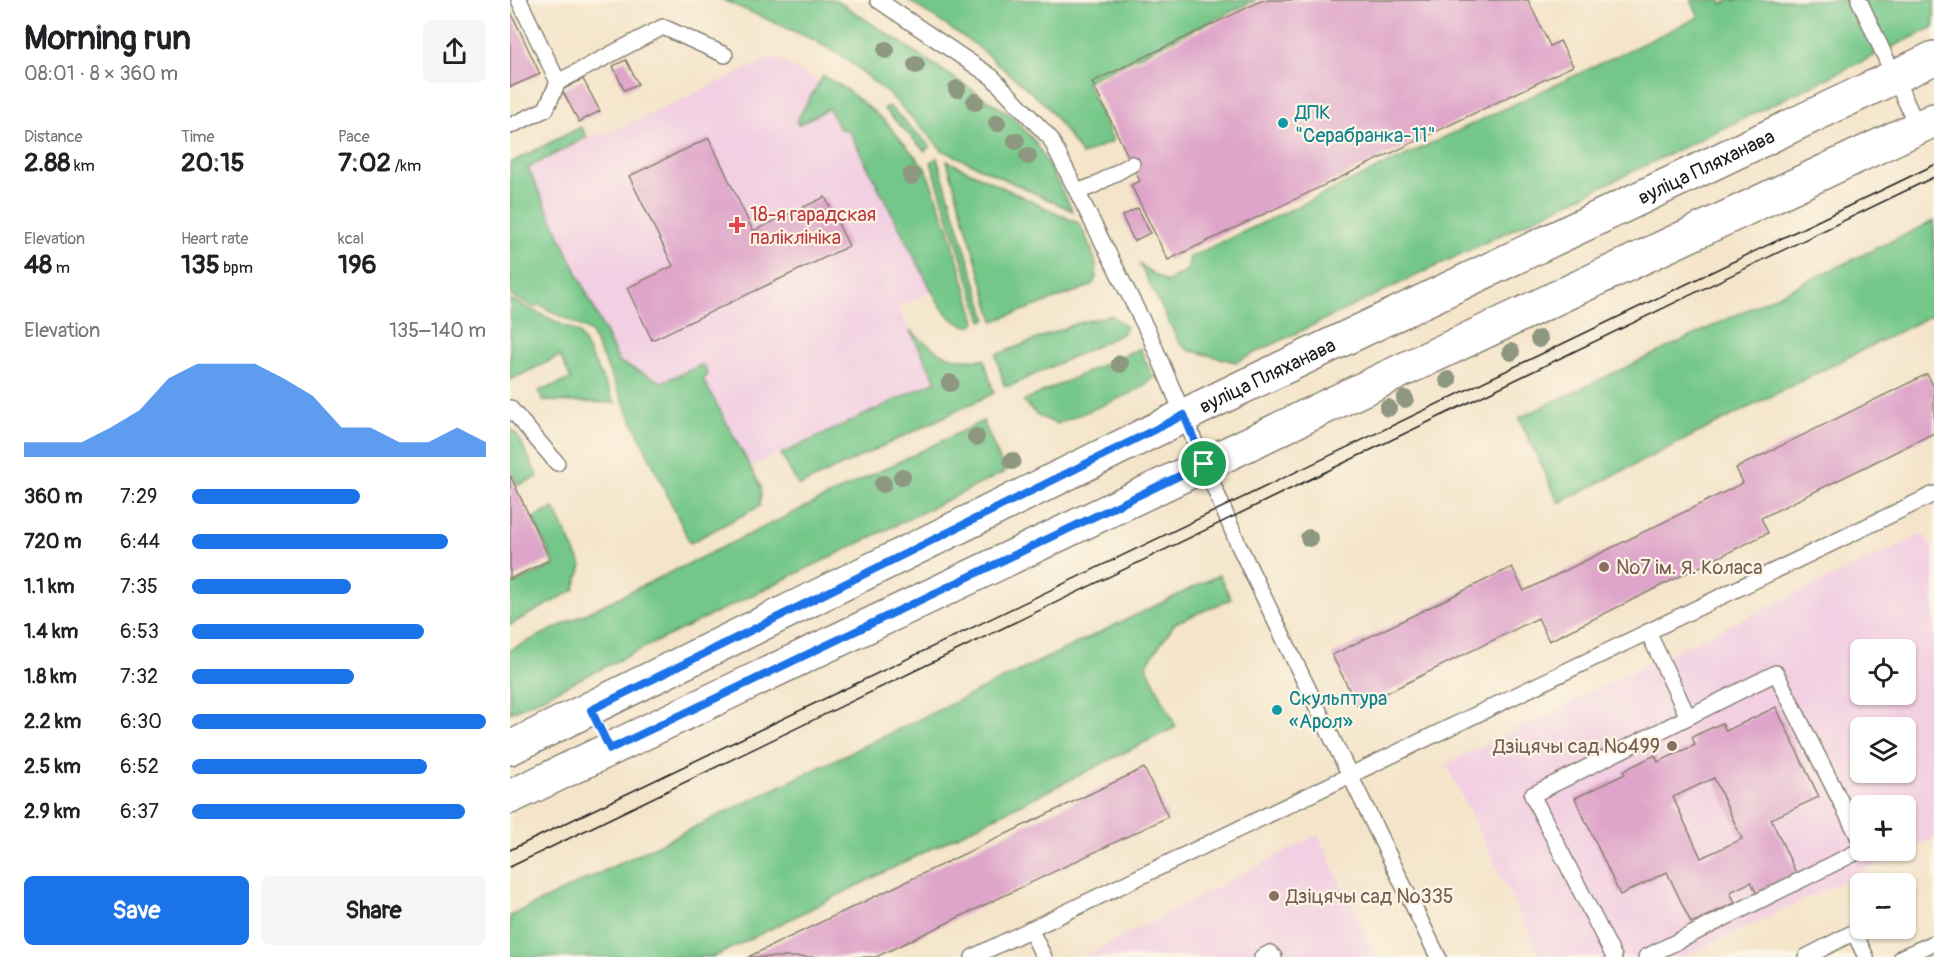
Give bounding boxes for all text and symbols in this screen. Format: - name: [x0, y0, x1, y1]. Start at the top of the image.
- text: Morning run: [24, 18, 191, 59]
- button: share: [423, 20, 486, 83]
- text: 08:01 · 8 × 360 m: [24, 61, 178, 86]
- place label: ДПК "Серабранка-11": [1294, 100, 1436, 148]
- marker: ДПК "Серабранка-11": [1276, 116, 1290, 130]
- street label: вуліца Пляханава: [1634, 124, 1779, 210]
- text: Distance: [24, 127, 83, 147]
- text: Time: [181, 127, 214, 147]
- text: Pace: [338, 127, 370, 147]
- text: 2.88: [24, 147, 70, 179]
- text: 20:15: [181, 147, 245, 179]
- text: 7:02: [338, 147, 391, 179]
- text: km: [70, 156, 95, 176]
- text: /km: [391, 156, 421, 176]
- place label: 18-я гарадская паліклініка: [750, 202, 876, 250]
- marker: 18-я гарадская паліклініка: [728, 216, 746, 234]
- text: Elevation: [24, 229, 85, 249]
- text: Heart rate: [181, 229, 248, 249]
- text: kcal: [338, 229, 364, 249]
- text: 48: [24, 249, 52, 281]
- text: 135: [181, 249, 220, 281]
- text: 196: [338, 249, 377, 281]
- text: m: [52, 258, 70, 278]
- text: bpm: [220, 258, 253, 278]
- text: Elevation: [24, 318, 100, 343]
- text: 135–140 m: [389, 318, 486, 343]
- street label: вуліца Пляханава: [1195, 333, 1340, 419]
- pin: [1178, 438, 1229, 489]
- icon: arrive: [1187, 447, 1220, 480]
- text: 360 m: [24, 484, 83, 509]
- text: 7:29: [120, 484, 157, 509]
- text: 720 m: [24, 529, 82, 554]
- text: 6:44: [120, 529, 160, 554]
- place label: №7 ім. Я. Коласа: [1616, 555, 1762, 580]
- marker: №7 ім. Я. Коласа: [1597, 560, 1611, 574]
- text: 1.1 km: [24, 574, 74, 599]
- text: 7:35: [120, 574, 158, 599]
- text: 1.4 km: [24, 619, 78, 644]
- text: 6:53: [120, 619, 159, 644]
- map controls: [1850, 639, 1916, 939]
- button: locate: [1850, 639, 1916, 705]
- text: 1.8 km: [24, 664, 77, 689]
- text: 7:32: [120, 664, 158, 689]
- place label: Скульптура «Арол»: [1289, 686, 1387, 734]
- marker: Скульптура «Арол»: [1270, 703, 1284, 717]
- text: 2.2 km: [24, 709, 81, 734]
- text: 6:30: [120, 709, 162, 734]
- button: layers: [1850, 717, 1916, 783]
- place label: Дзіцячы сад №499: [1492, 734, 1660, 759]
- marker: Дзіцячы сад №499: [1665, 739, 1679, 753]
- text: 2.5 km: [24, 754, 81, 779]
- text: 6:52: [120, 754, 159, 779]
- button: +: [1850, 795, 1916, 861]
- text: 2.9 km: [24, 799, 80, 824]
- text: 6:37: [120, 799, 159, 824]
- button: −: [1850, 873, 1916, 939]
- button: Save: [24, 876, 249, 945]
- button: Share: [261, 876, 486, 945]
- place label: Дзіцячы сад №335: [1285, 884, 1454, 909]
- marker: Дзіцячы сад №335: [1267, 889, 1281, 903]

